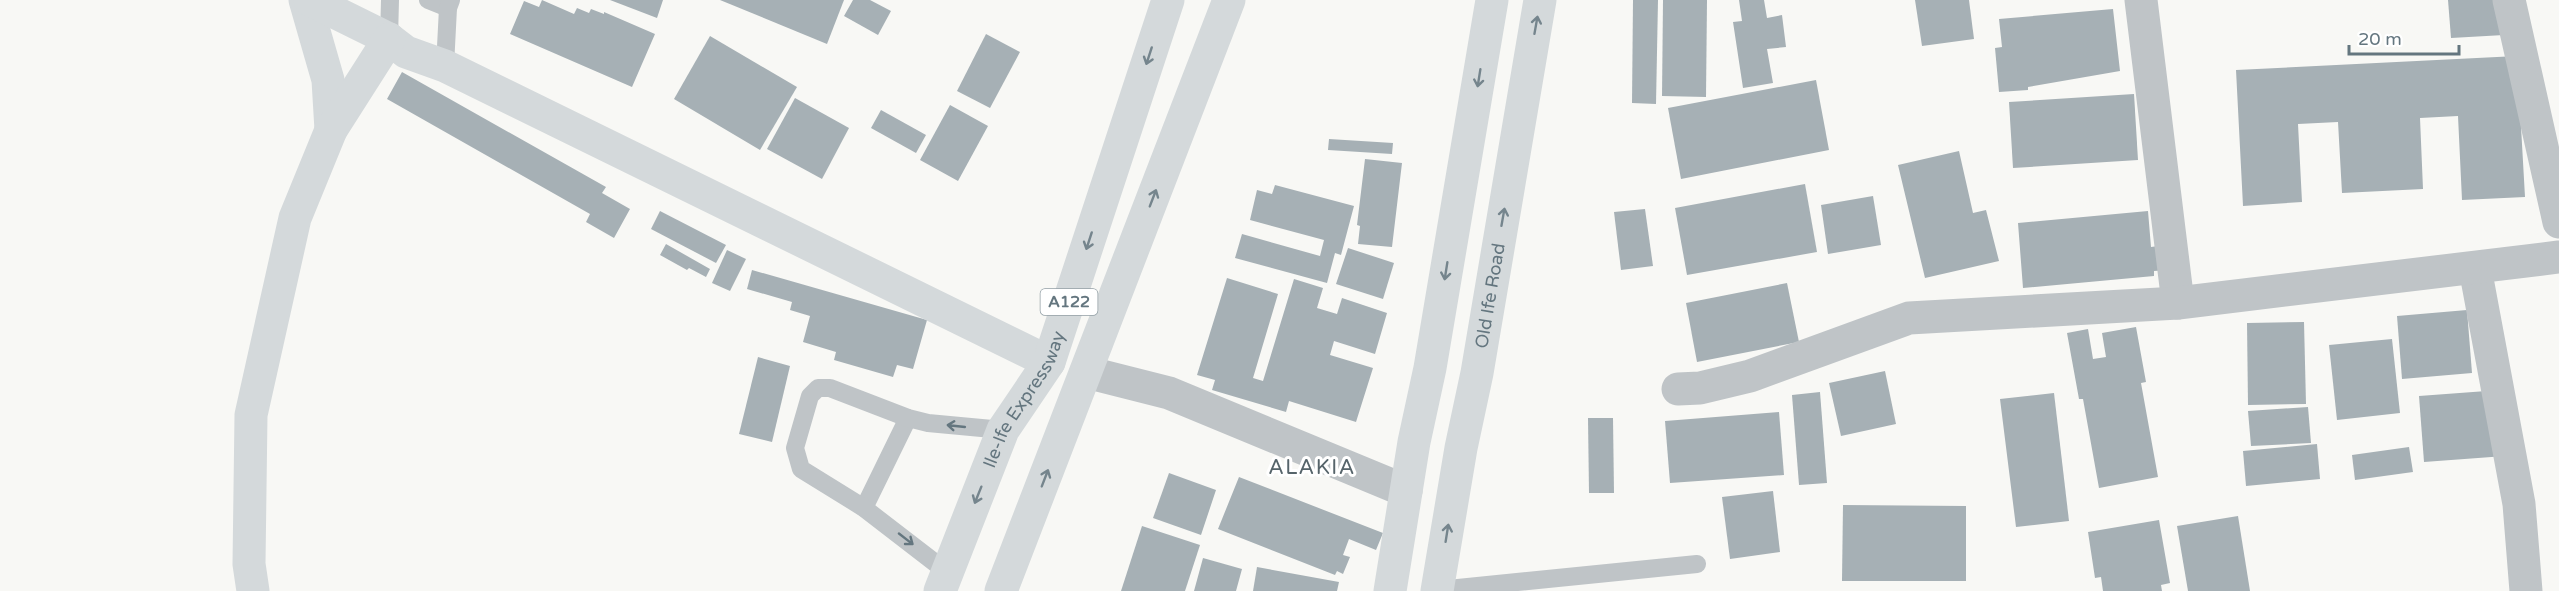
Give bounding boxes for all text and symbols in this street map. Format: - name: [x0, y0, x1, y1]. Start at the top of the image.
- one-way arrow: [1530, 16, 1541, 35]
- scale bar: [2349, 18, 2458, 56]
- text: 20 m: [2358, 28, 2402, 50]
- one-way arrow: [1143, 46, 1154, 65]
- one-way arrow: [1473, 68, 1484, 88]
- one-way arrow: [1148, 189, 1159, 208]
- one-way arrow: [1498, 208, 1509, 228]
- one-way arrow: [1083, 231, 1094, 250]
- street label: Old Ife Road: [1470, 241, 1510, 350]
- one-way arrow: [1441, 260, 1452, 280]
- road number: A122: [1040, 289, 1098, 315]
- street label: Ile-Ife Expressway: [978, 328, 1070, 471]
- one-way arrow: [946, 420, 966, 431]
- district label: ALAKIA: [1268, 455, 1356, 480]
- one-way arrow: [1040, 469, 1051, 488]
- one-way arrow: [972, 485, 983, 503]
- one-way arrow: [1441, 524, 1452, 544]
- one-way arrow: [898, 533, 914, 546]

